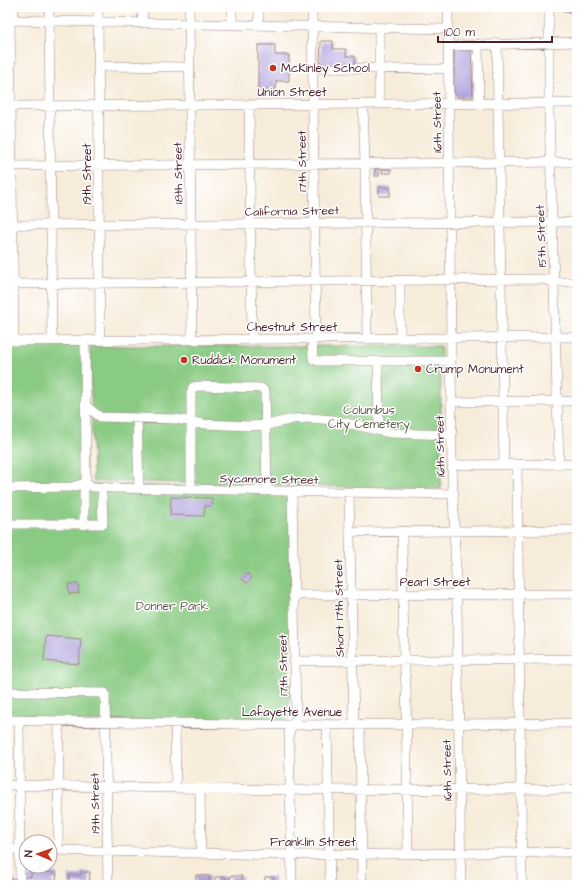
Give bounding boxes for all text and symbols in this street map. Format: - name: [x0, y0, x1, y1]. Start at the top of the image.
- scale bar: [438, 18, 552, 44]
- text: 100 m: [444, 24, 475, 41]
- place label: McKinley School: [281, 60, 370, 78]
- marker: McKinley School: [268, 63, 278, 73]
- street label: Union Street: [257, 84, 327, 101]
- street label: 16th Street: [428, 91, 447, 153]
- street label: 17th Street: [293, 130, 312, 192]
- street label: 18th Street: [169, 142, 188, 204]
- street label: 19th Street: [79, 143, 96, 204]
- street label: California Street: [245, 202, 340, 221]
- street label: 15th Street: [532, 204, 551, 268]
- street label: Chestnut Street: [247, 319, 337, 336]
- place label: Ruddick Monument: [192, 352, 296, 369]
- marker: Ruddick Monument: [179, 355, 189, 365]
- place label: Crump Monument: [426, 361, 524, 378]
- marker: Crump Monument: [413, 364, 423, 374]
- park label: Columbus City Cemetery: [328, 402, 410, 434]
- street label: 16th Street: [431, 415, 450, 477]
- street label: Sycamore Street: [219, 470, 319, 490]
- street label: Short 17th Street: [330, 559, 349, 657]
- street label: Pearl Street: [400, 574, 470, 591]
- park label: Donner Park: [136, 598, 209, 615]
- street label: 17th Street: [274, 634, 293, 696]
- street label: Lafayette Avenue: [242, 704, 343, 722]
- street label: 16th Street: [438, 739, 457, 801]
- street label: 19th Street: [86, 772, 105, 834]
- north arrow: [18, 834, 58, 874]
- street label: Franklin Street: [270, 834, 356, 851]
- text: N: [21, 850, 36, 857]

